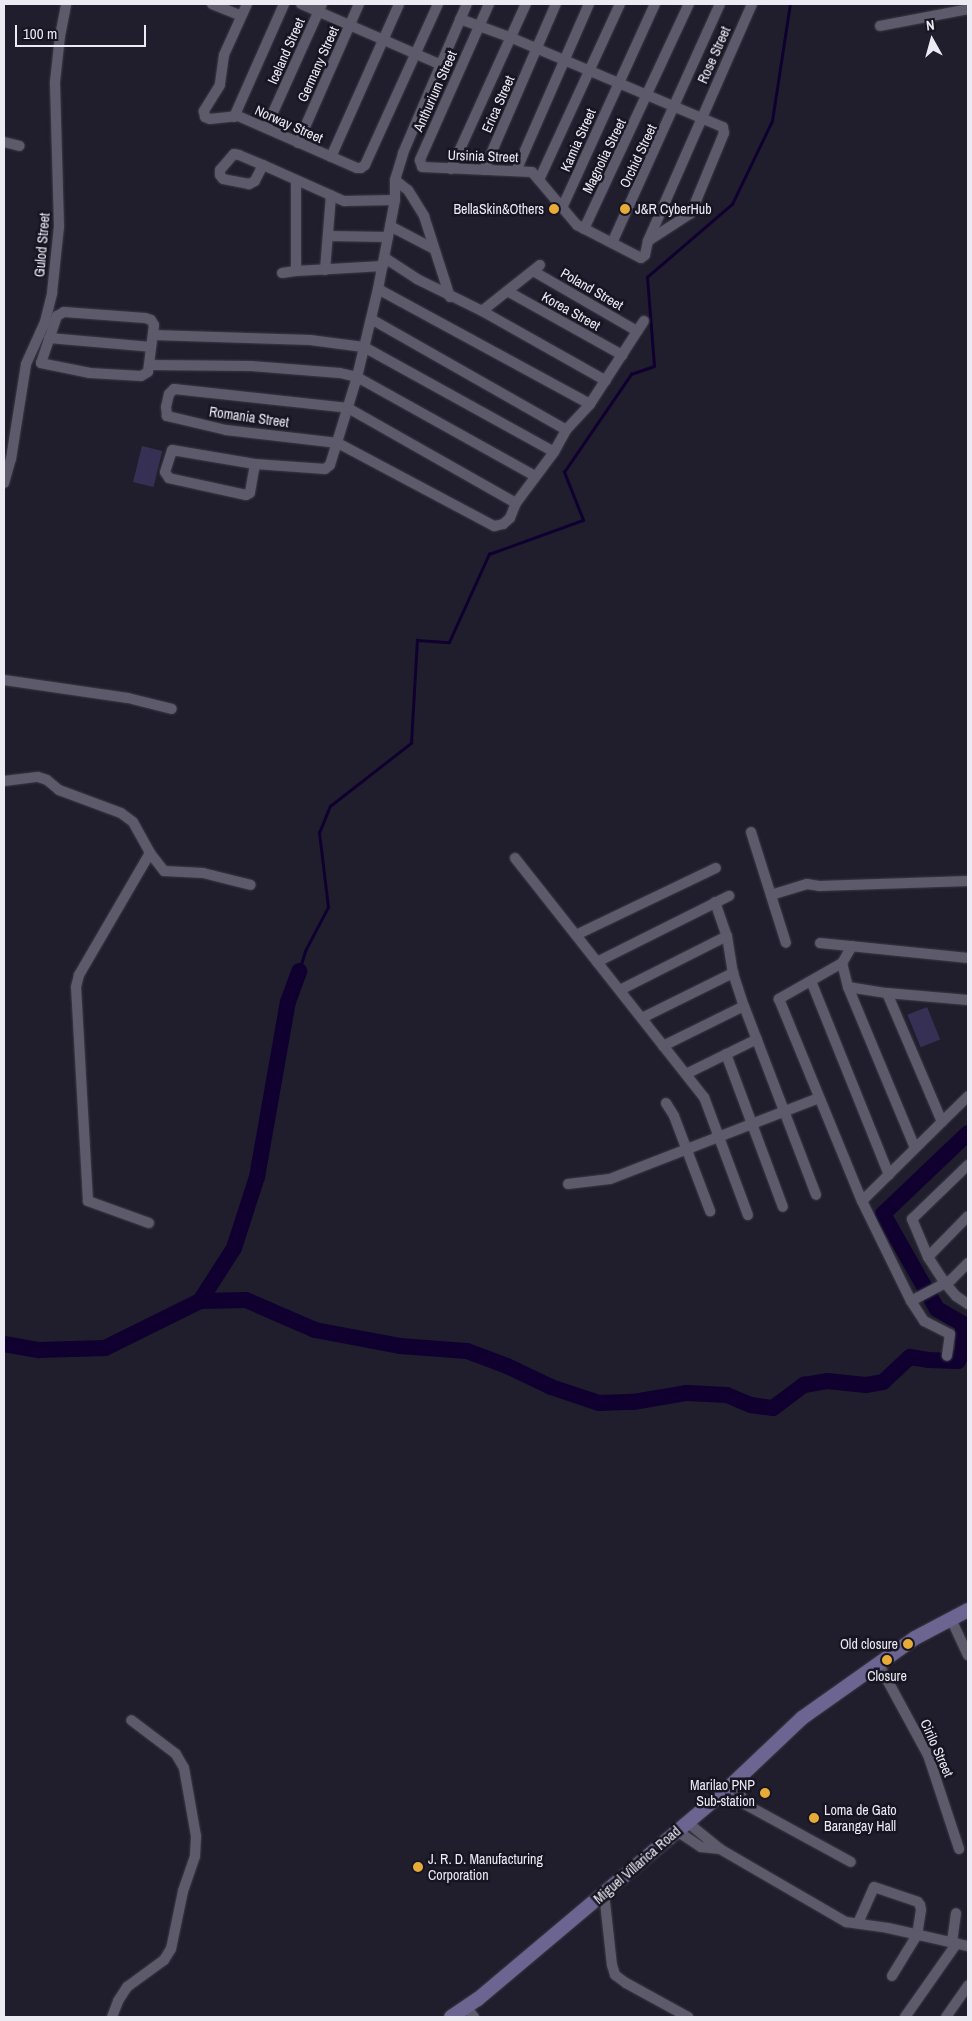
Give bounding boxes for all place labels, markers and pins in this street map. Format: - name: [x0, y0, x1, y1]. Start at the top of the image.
- place label: BellaSkin&Others: [453, 201, 544, 217]
- place label: J&R CyberHub: [635, 201, 712, 217]
- marker: BellaSkin&Others: [548, 203, 560, 215]
- marker: J&R CyberHub: [619, 203, 631, 215]
- place label: Old closure: [840, 1636, 898, 1652]
- marker: Old closure: [902, 1638, 914, 1650]
- marker: Closure: [881, 1654, 893, 1666]
- place label: Closure: [867, 1668, 907, 1684]
- place label: Marilao PNP Sub-station: [690, 1777, 755, 1810]
- marker: Marilao PNP Sub-station: [759, 1787, 771, 1799]
- place label: Loma de Gato Barangay Hall: [824, 1802, 897, 1834]
- marker: Loma de Gato Barangay Hall: [808, 1812, 820, 1824]
- place label: J. R. D. Manufacturing Corporation: [428, 1851, 543, 1884]
- marker: J. R. D. Manufacturing Corporation: [412, 1861, 424, 1873]

